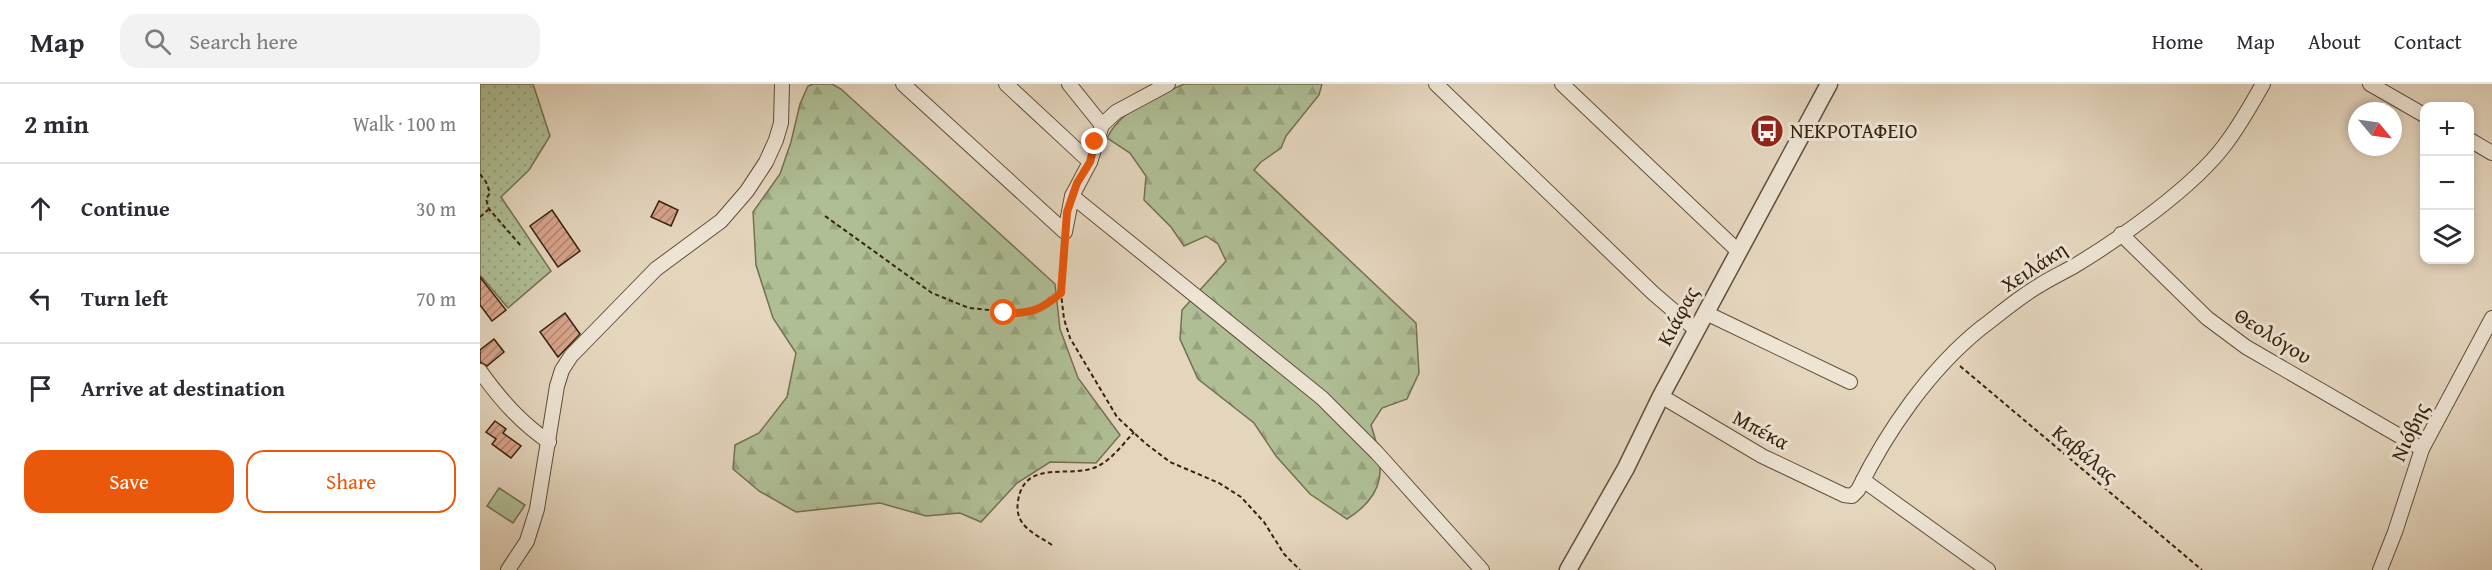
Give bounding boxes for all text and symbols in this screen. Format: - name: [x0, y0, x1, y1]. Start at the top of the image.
- search box: [120, 14, 540, 68]
- text: Map: [30, 21, 84, 62]
- icon: search: [141, 25, 174, 58]
- text: Search here: [189, 25, 298, 57]
- text: Home: [2152, 26, 2203, 57]
- text: Map: [2236, 26, 2275, 57]
- text: About: [2308, 26, 2361, 57]
- text: Contact: [2394, 26, 2462, 57]
- north arrow: [2348, 102, 2402, 156]
- map controls: [2420, 102, 2474, 264]
- button: +: [2420, 102, 2474, 156]
- text: 2 min: [24, 104, 89, 143]
- text: Walk · 100 m: [353, 109, 456, 138]
- bus stop icon: ΝΕΚΡΟΤΑΦΕΙΟ: [1749, 113, 1785, 149]
- place label: ΝΕΚΡΟΤΑΦΕΙΟ: [1790, 115, 1918, 146]
- route end: [1081, 128, 1107, 154]
- button: −: [2420, 156, 2474, 210]
- icon: ahead: [24, 192, 57, 225]
- text: Continue: [81, 192, 170, 224]
- text: 30 m: [416, 194, 456, 223]
- button: layers: [2420, 210, 2474, 264]
- street label: Χειλάκη: [1994, 234, 2073, 300]
- street label: Κιάφας: [1649, 280, 1706, 351]
- icon: left: [24, 282, 57, 315]
- text: Turn left: [81, 282, 168, 314]
- text: 70 m: [416, 284, 456, 313]
- route start: [990, 299, 1016, 325]
- street label: Θεολόγου: [2229, 300, 2318, 372]
- icon: arrive: [24, 372, 57, 405]
- text: Arrive at destination: [81, 372, 285, 404]
- street label: Νιόβης: [2382, 397, 2437, 466]
- street label: Μπέκα: [1727, 402, 1795, 457]
- street label: Καβάλας: [2046, 417, 2125, 490]
- button: Save: [24, 450, 234, 513]
- button: Share: [246, 450, 456, 513]

